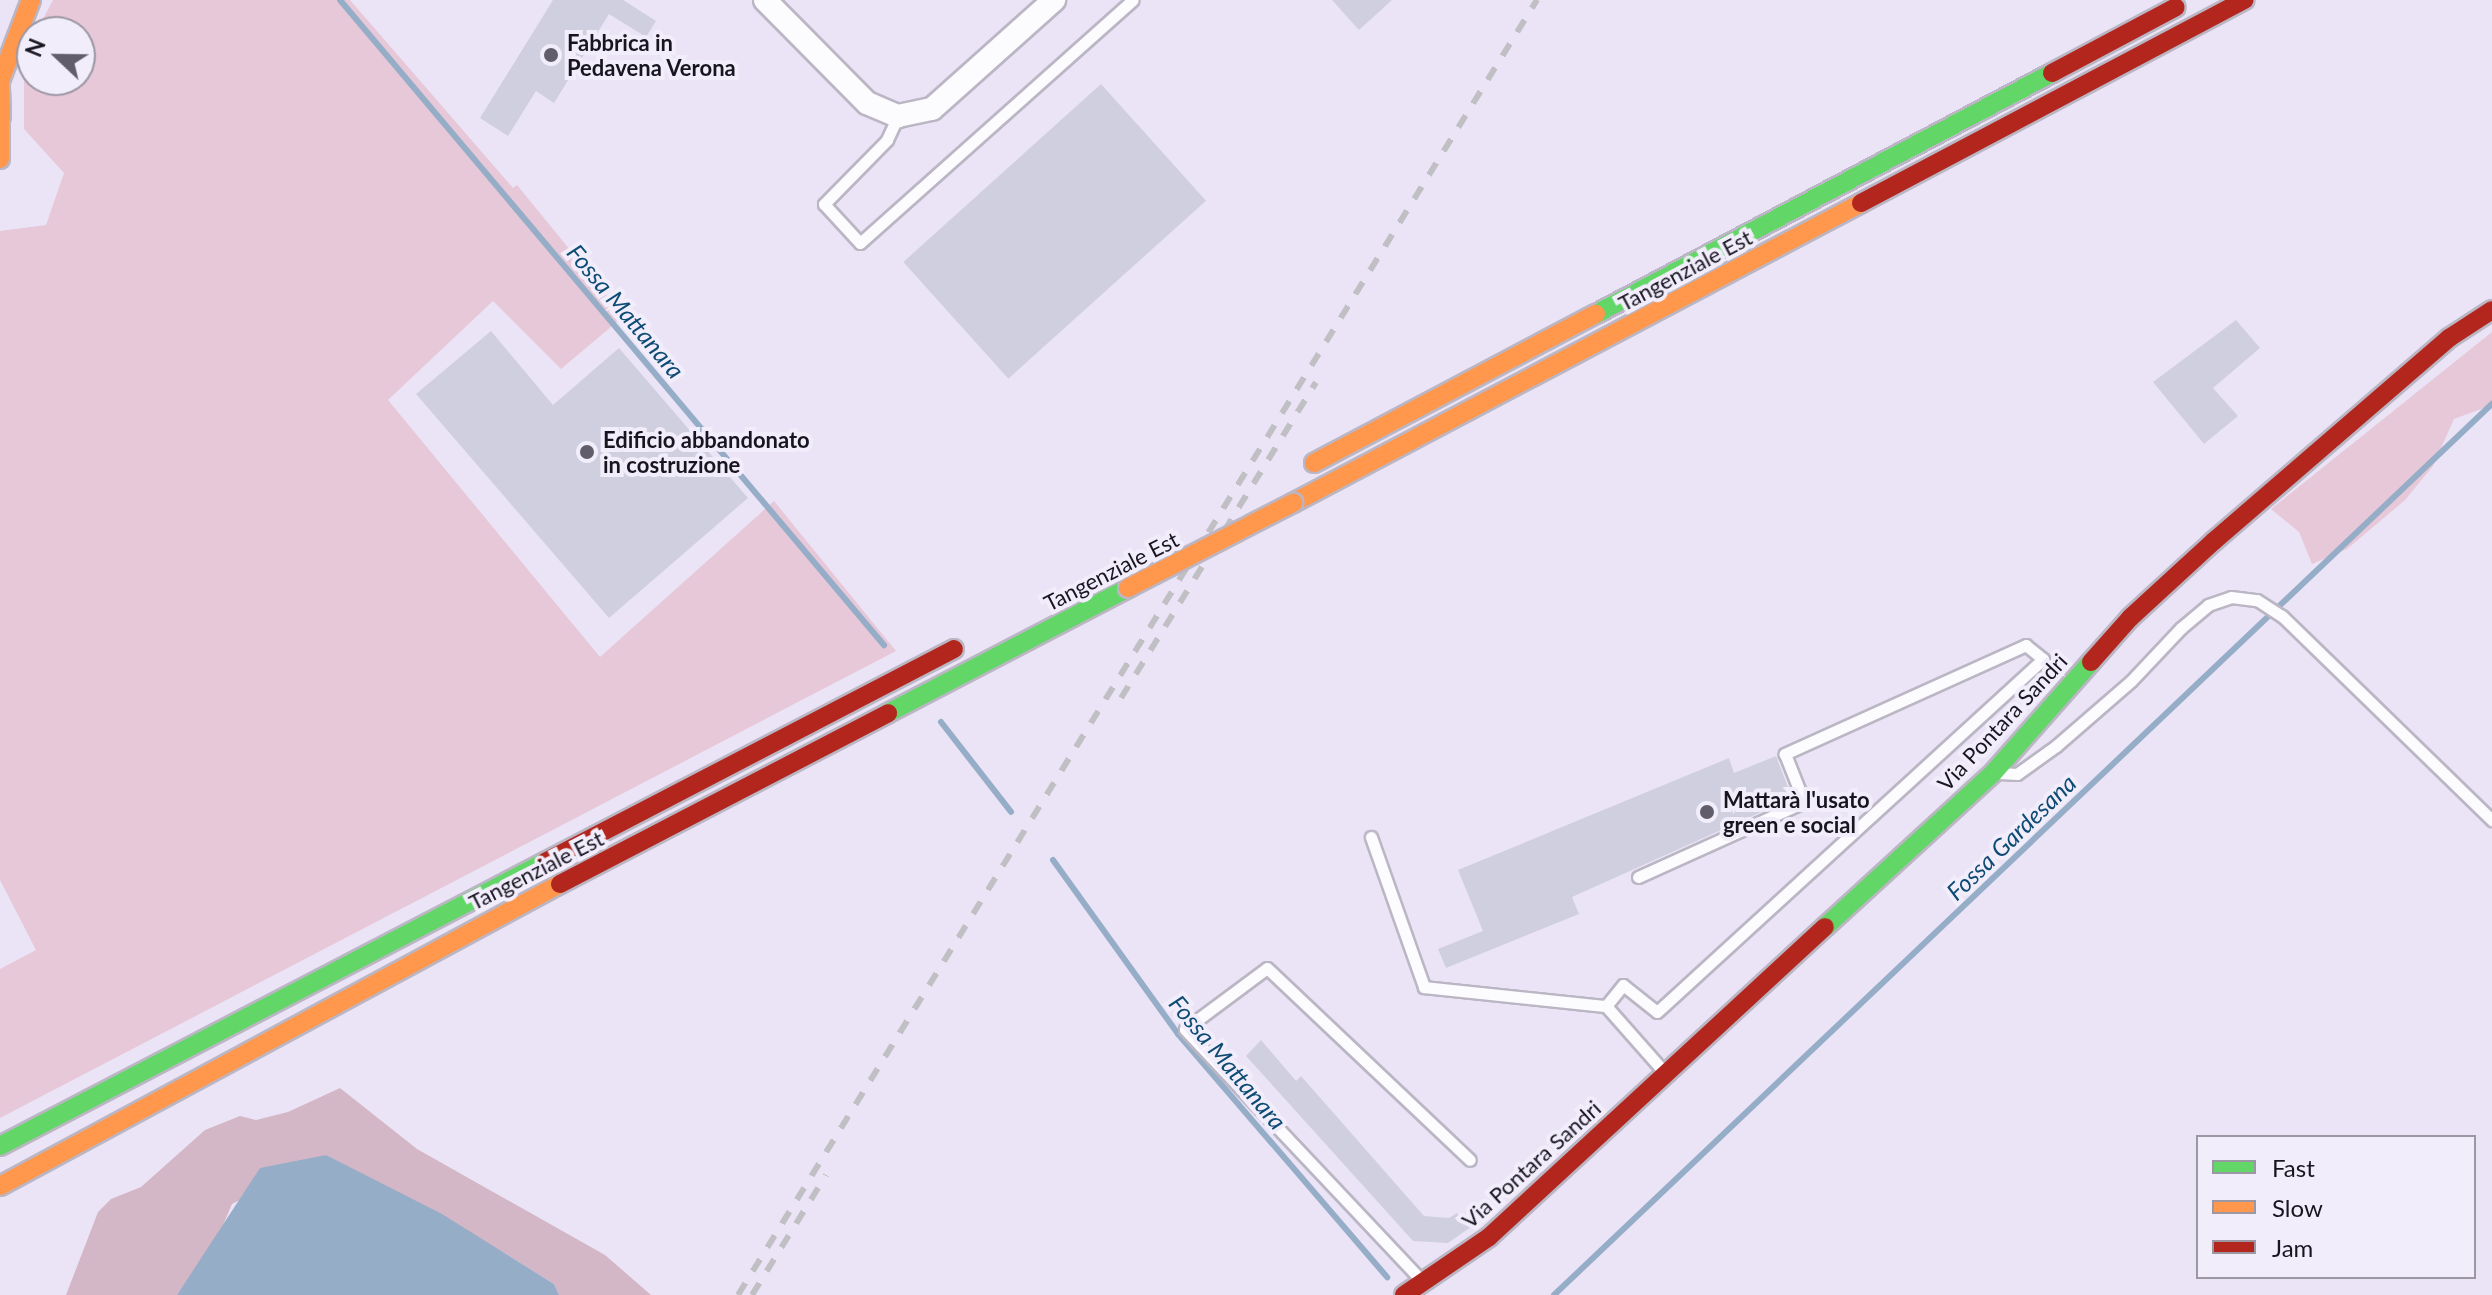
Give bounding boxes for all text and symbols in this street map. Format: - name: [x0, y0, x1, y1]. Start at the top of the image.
- north arrow: [16, 16, 96, 96]
- place label: Fabbrica in Pedavena Verona: [567, 29, 737, 80]
- text: N: [19, 35, 51, 60]
- marker: Fabbrica in Pedavena Verona: [542, 46, 560, 64]
- street label: Tangenziale Est: [1614, 224, 1756, 316]
- water label: Fossa Mattanara: [562, 238, 690, 384]
- place label: Edificio abbandonato in costruzione: [603, 426, 810, 478]
- marker: Edificio abbandonato in costruzione: [578, 443, 596, 461]
- street label: Tangenziale Est: [1039, 526, 1183, 616]
- street label: Via Pontara Sandri: [1932, 648, 2072, 796]
- water label: Fossa Gardesana: [1940, 768, 2082, 906]
- place label: Mattarà l'usato green e social: [1723, 786, 1870, 838]
- marker: Mattarà l'usato green e social: [1698, 803, 1716, 821]
- street label: Tangenziale Est: [464, 825, 608, 915]
- water label: Fossa Mattanara: [1164, 989, 1292, 1135]
- street label: Via Pontara Sandri: [1456, 1095, 1606, 1233]
- legend: [2196, 1135, 2476, 1279]
- text: Fast: [2272, 1153, 2315, 1182]
- text: Slow: [2272, 1193, 2323, 1222]
- text: Jam: [2272, 1233, 2313, 1262]

